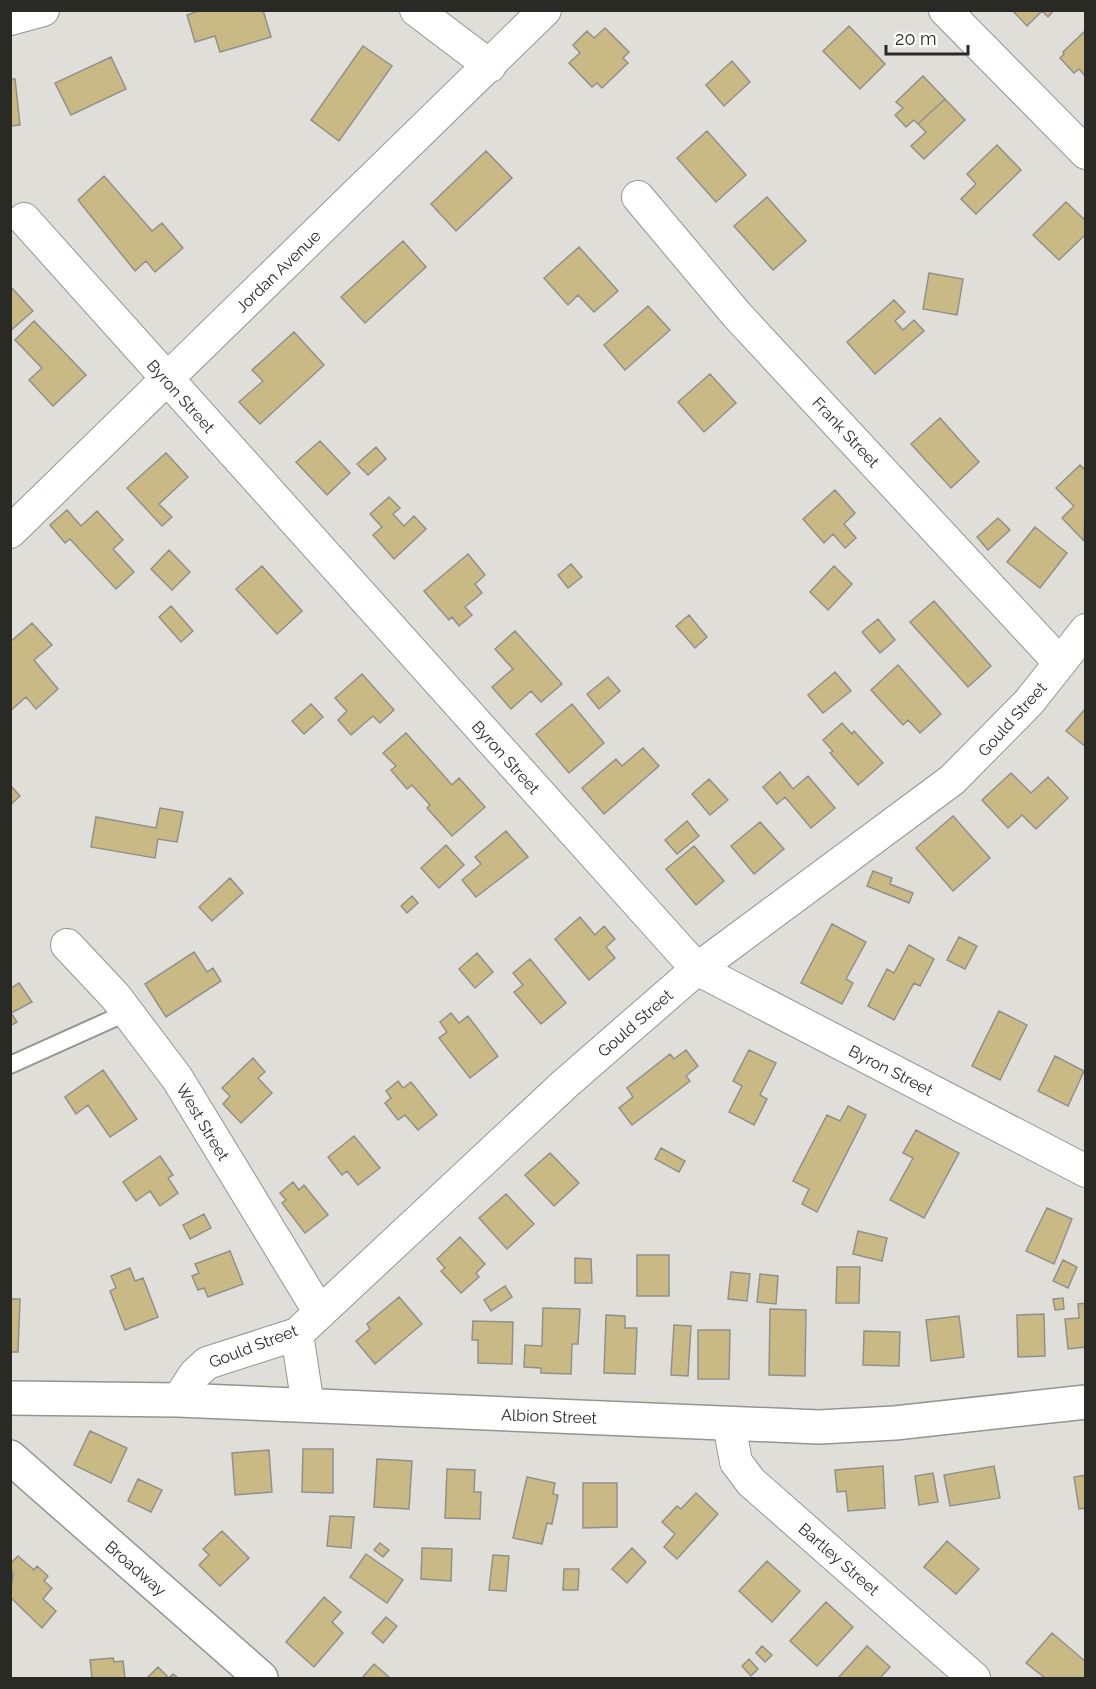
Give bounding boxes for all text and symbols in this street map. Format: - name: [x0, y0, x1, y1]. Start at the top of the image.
- scale bar: [886, 18, 968, 56]
- text: 20 m: [895, 28, 937, 49]
- street label: Jordan Avenue: [232, 226, 325, 316]
- street label: Byron Street: [143, 356, 219, 437]
- street label: Frank Street: [808, 393, 883, 472]
- street label: Gould Street: [974, 678, 1051, 760]
- street label: Byron Street: [468, 717, 544, 798]
- street label: Gould Street: [594, 985, 677, 1061]
- street label: Byron Street: [846, 1041, 937, 1100]
- street label: West Street: [172, 1080, 233, 1165]
- street label: Gould Street: [206, 1321, 301, 1372]
- street label: Albion Street: [501, 1405, 598, 1428]
- street label: Bartley Street: [794, 1519, 883, 1600]
- street label: Broadway: [101, 1537, 170, 1600]

